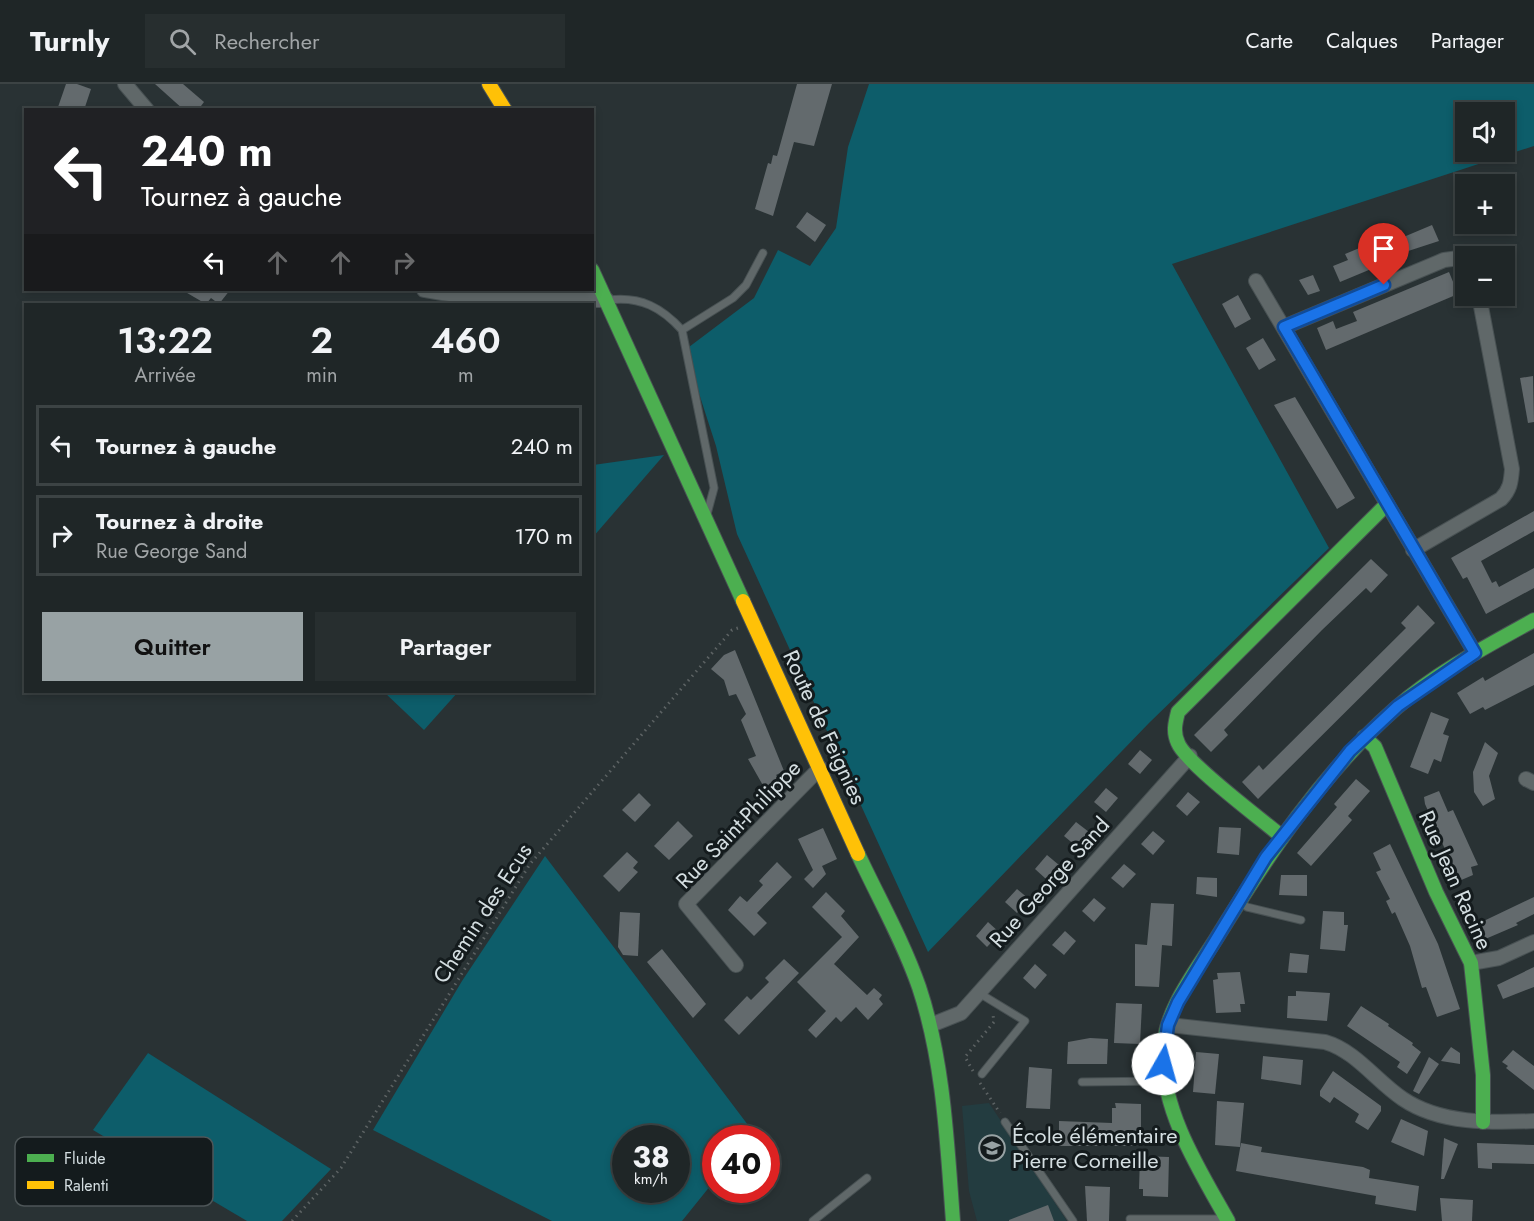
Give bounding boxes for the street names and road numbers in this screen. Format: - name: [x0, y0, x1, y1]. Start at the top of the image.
- street label: Route de Feignies: [775, 645, 875, 810]
- street label: Rue Saint-Philippe: [668, 752, 808, 896]
- street label: Rue Jean Racine: [1411, 805, 1501, 955]
- street label: Rue George Sand: [981, 809, 1117, 955]
- street label: Chemin des Ecus: [425, 837, 539, 989]

